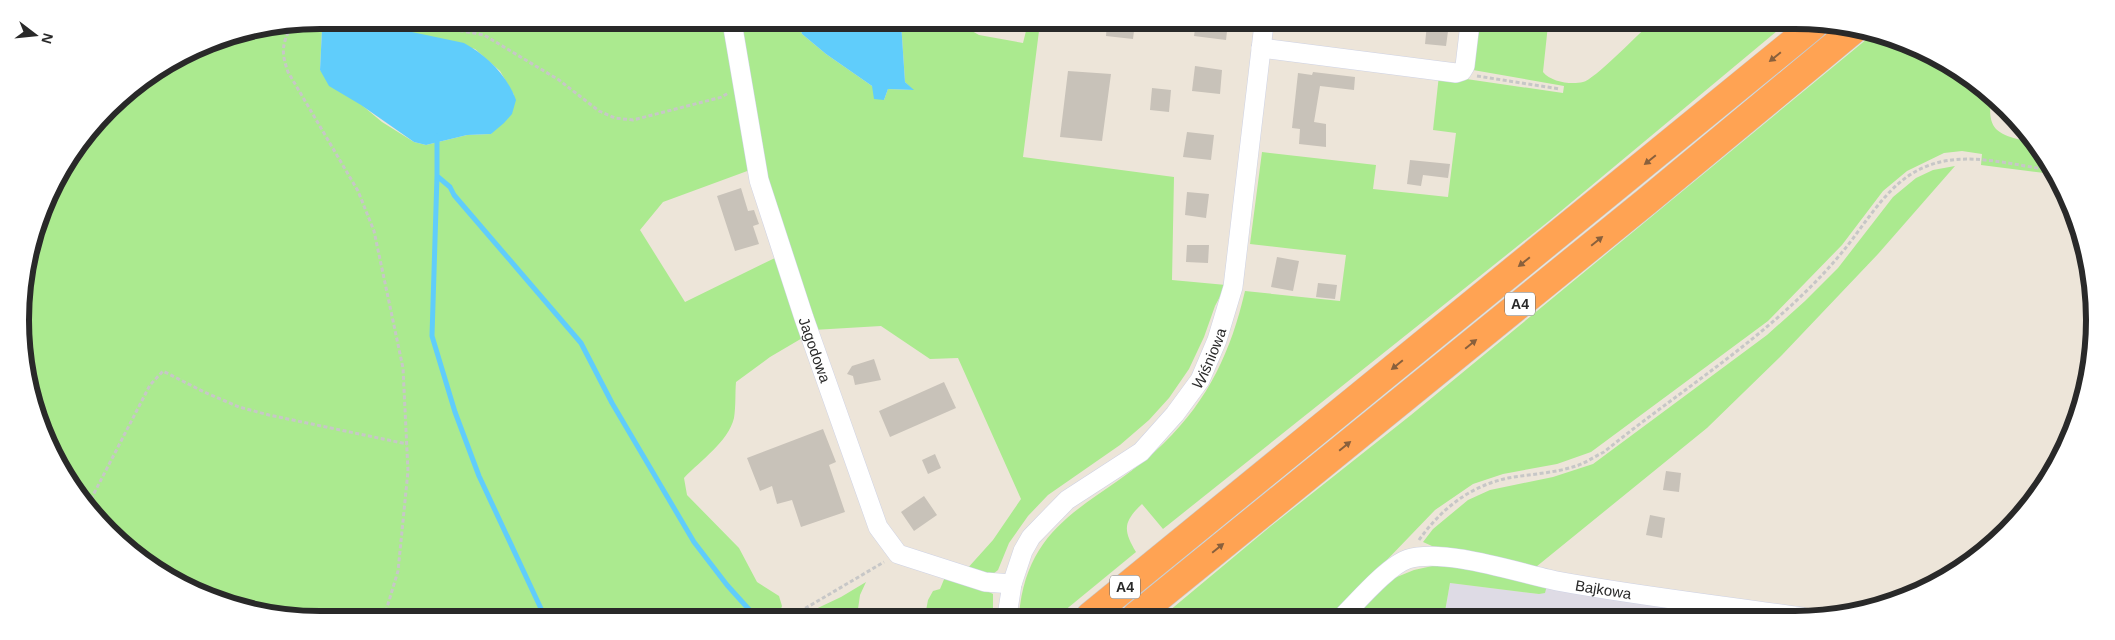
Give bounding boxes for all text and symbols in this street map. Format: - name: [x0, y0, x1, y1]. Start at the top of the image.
- north arrow: [10, 10, 60, 60]
- text: N: [38, 32, 57, 46]
- one-way arrow: [1769, 51, 1782, 62]
- one-way arrow: [1644, 154, 1656, 165]
- one-way arrow: [1590, 236, 1603, 247]
- one-way arrow: [1517, 257, 1530, 268]
- road number: A4: [1505, 292, 1535, 316]
- street label: Jagodowa: [796, 315, 835, 385]
- street label: Wiśniowa: [1188, 325, 1229, 392]
- one-way arrow: [1464, 338, 1477, 349]
- one-way arrow: [1391, 359, 1404, 370]
- one-way arrow: [1338, 440, 1351, 451]
- one-way arrow: [1211, 543, 1224, 554]
- road number: A4: [1110, 576, 1140, 598]
- street label: Bajkowa: [1574, 576, 1633, 602]

